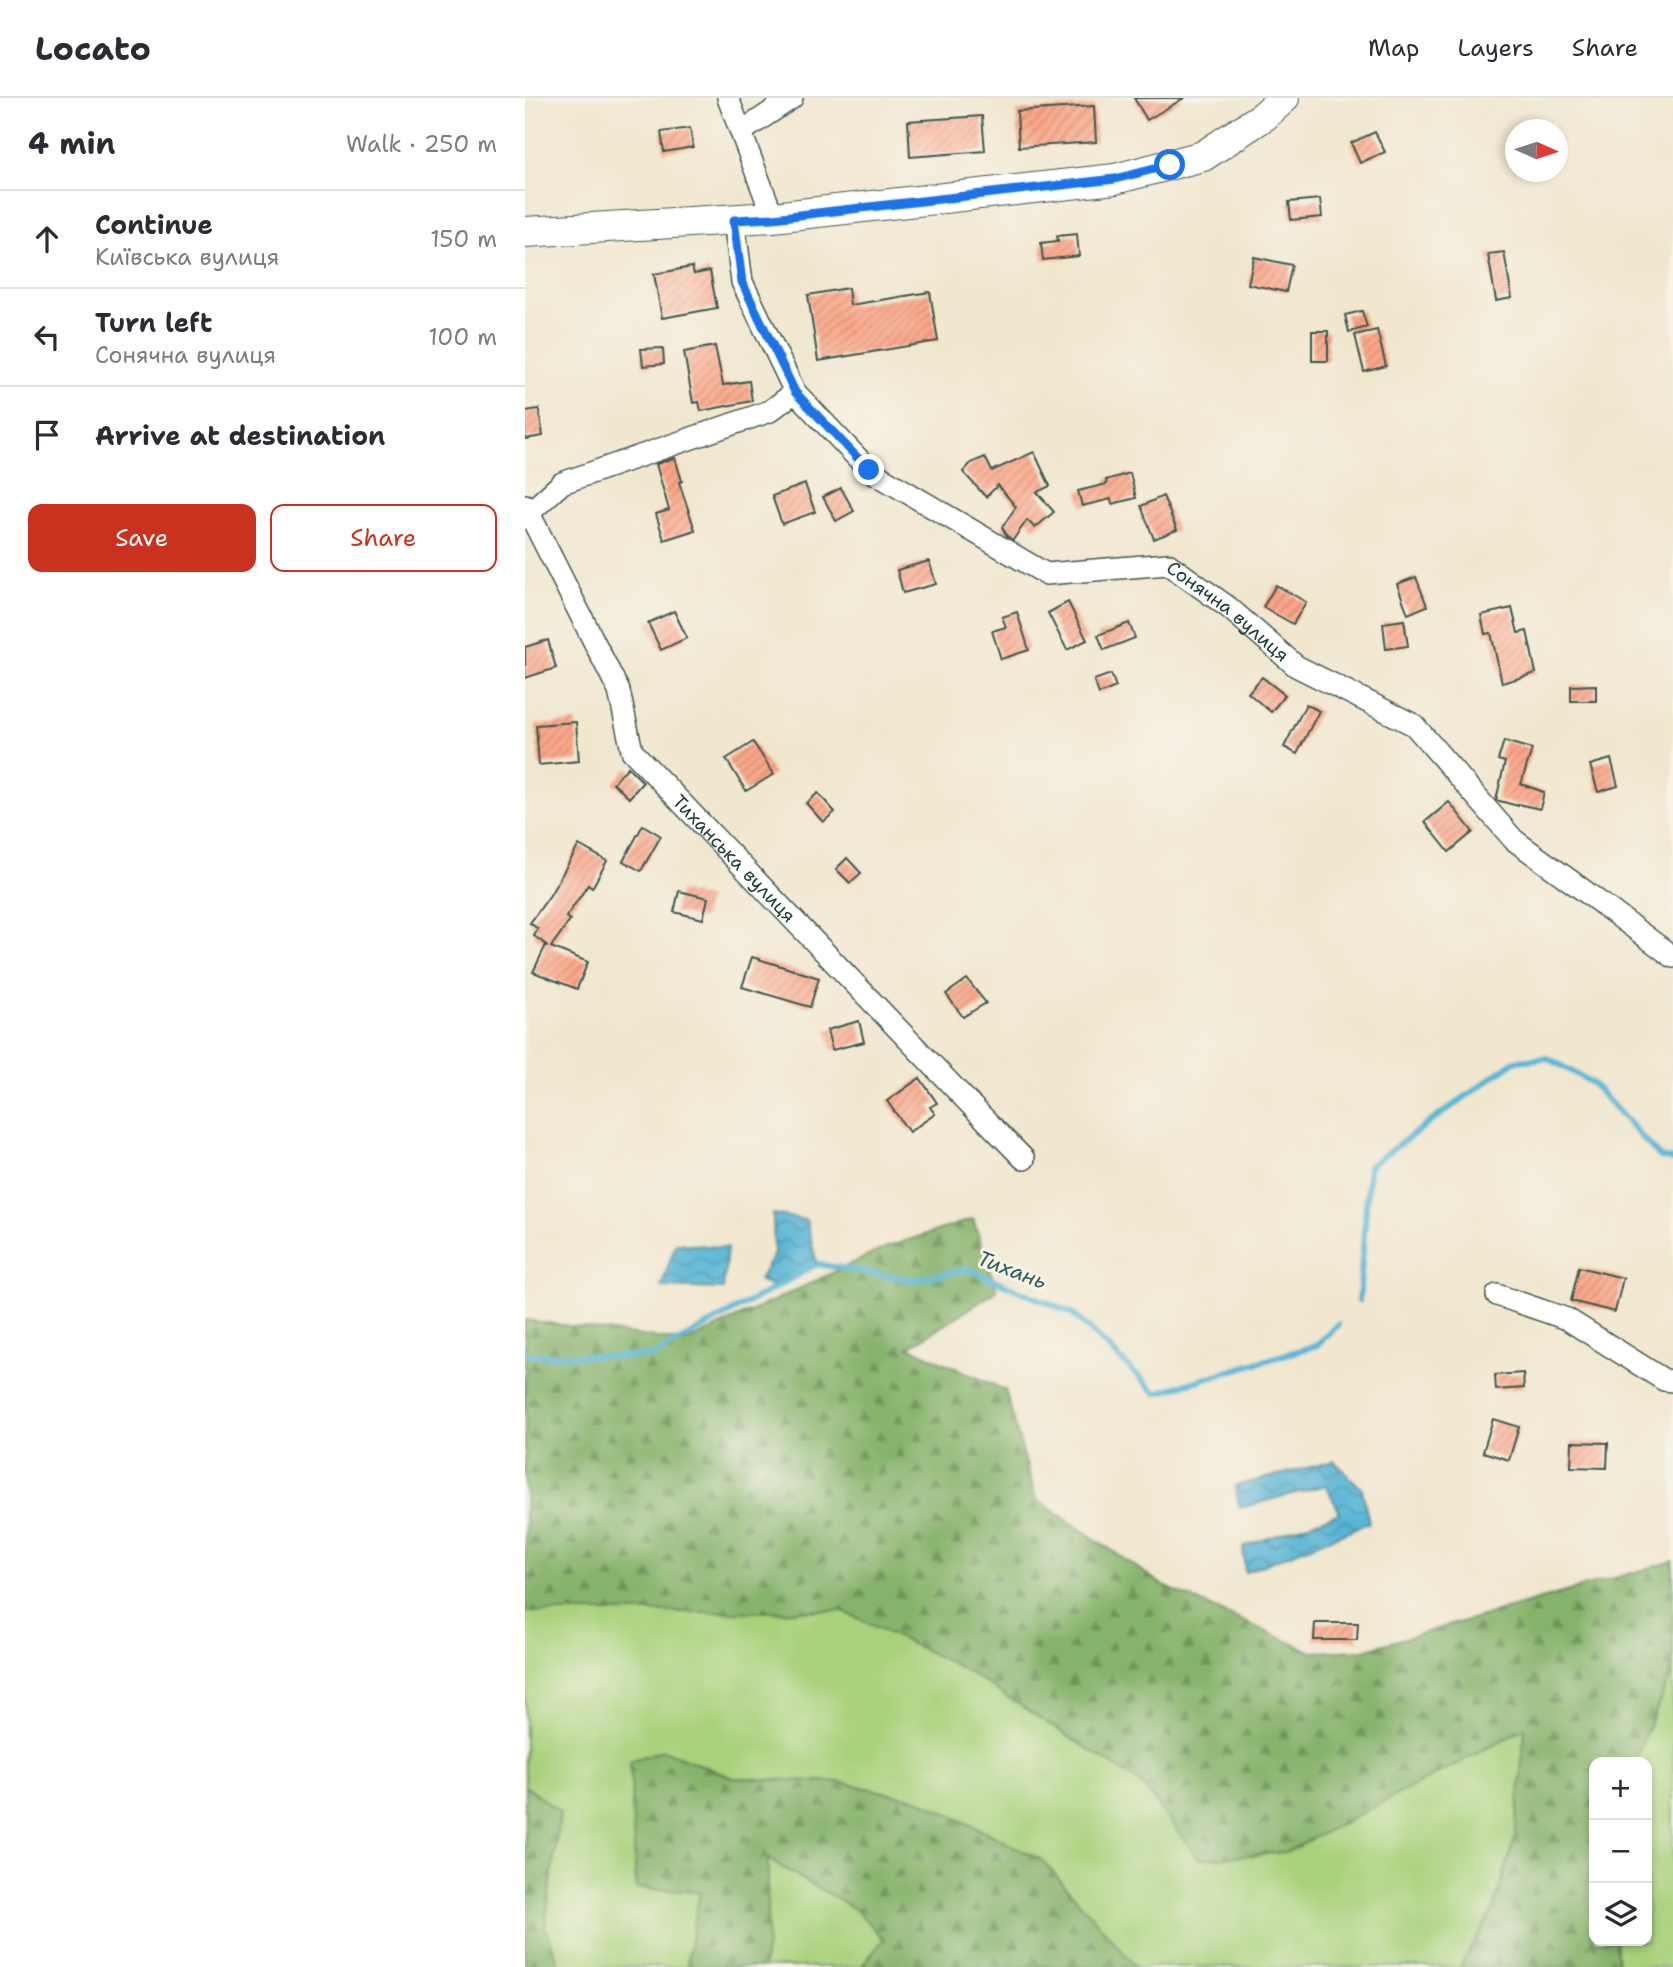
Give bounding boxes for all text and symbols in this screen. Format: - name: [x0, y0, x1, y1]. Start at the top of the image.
- text: Locato: [35, 26, 151, 71]
- text: Map: [1368, 32, 1419, 64]
- text: Layers: [1457, 32, 1534, 64]
- text: Share: [1572, 32, 1638, 64]
- north arrow: [1505, 119, 1568, 182]
- text: 4 min: [28, 123, 115, 164]
- text: Walk · 250 m: [346, 129, 497, 159]
- route start: [1154, 149, 1185, 180]
- text: Continue: [95, 207, 213, 242]
- icon: ahead: [28, 220, 66, 258]
- text: 150 m: [430, 224, 497, 254]
- text: Київська вулиця: [95, 242, 279, 272]
- text: Turn left: [95, 305, 212, 340]
- icon: left: [28, 318, 66, 356]
- text: 100 m: [428, 322, 497, 352]
- text: Сонячна вулиця: [95, 340, 276, 370]
- icon: arrive: [28, 416, 66, 454]
- text: Arrive at destination: [95, 418, 385, 453]
- route end: [853, 454, 884, 485]
- button: Save: [28, 504, 256, 572]
- button: Share: [270, 504, 497, 572]
- street label: Сонячна вулиця: [1161, 555, 1294, 667]
- street label: Тиханська вулиця: [667, 789, 801, 928]
- water label: Тихань: [974, 1244, 1050, 1296]
- map controls: [1589, 1757, 1652, 1946]
- button: +: [1589, 1757, 1652, 1820]
- button: −: [1589, 1820, 1652, 1883]
- button: layers: [1589, 1883, 1652, 1946]

